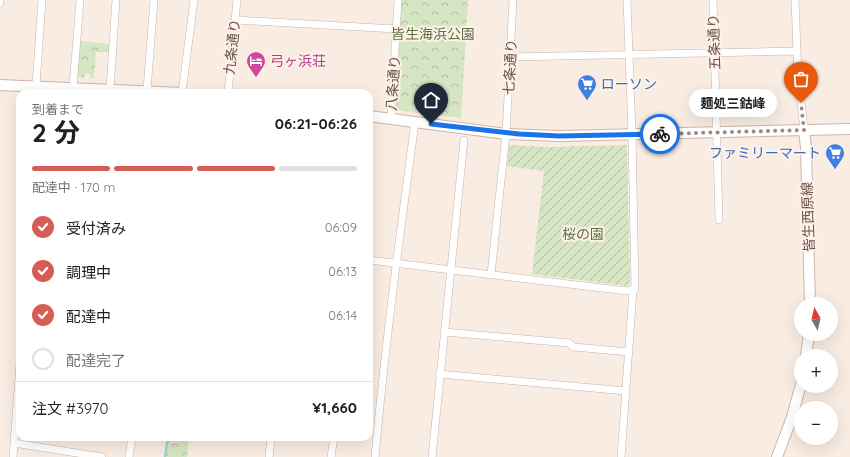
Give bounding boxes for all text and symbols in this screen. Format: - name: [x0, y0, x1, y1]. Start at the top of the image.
- street label: 五条通り: [704, 14, 724, 70]
- street label: 九条通り: [220, 18, 244, 76]
- park label: 皆生海浜公園: [391, 25, 475, 43]
- street label: 七条通り: [500, 39, 520, 95]
- hotel icon: 弓ヶ浜荘: [245, 50, 267, 78]
- place label: 弓ヶ浜荘: [270, 52, 326, 70]
- street label: 八条通り: [382, 54, 404, 112]
- pin: [784, 62, 818, 103]
- icon: bag: [790, 68, 812, 90]
- supermarket icon: ローソン: [576, 73, 598, 101]
- place label: ローソン: [601, 75, 657, 93]
- pin: [414, 83, 448, 124]
- icon: home: [420, 89, 442, 111]
- callout: 麺処三鈷峰: [689, 89, 777, 117]
- text: 麺処三鈷峰: [700, 95, 766, 111]
- text: 到着まで: [32, 101, 84, 117]
- text: 06:21–06:26: [275, 114, 357, 133]
- courier: [640, 114, 680, 154]
- text: 2 分: [32, 116, 80, 149]
- icon: bike: [649, 123, 671, 145]
- supermarket icon: ファミリーマート: [824, 142, 846, 170]
- place label: ファミリーマート: [709, 144, 821, 162]
- text: 配達中 · 170 m: [32, 179, 115, 195]
- street label: 皆生西原線: [798, 182, 818, 252]
- icon: check: [32, 216, 54, 238]
- text: 受付済み: [66, 219, 126, 238]
- text: 06:09: [325, 219, 357, 235]
- park label: 桜の園: [562, 225, 604, 243]
- icon: check: [32, 260, 54, 282]
- text: 調理中: [66, 263, 111, 282]
- text: 06:13: [328, 263, 357, 279]
- north arrow: [794, 297, 838, 341]
- map controls: [794, 297, 838, 445]
- icon: check: [32, 304, 54, 326]
- text: 配達中: [66, 307, 111, 326]
- text: 06:14: [328, 307, 357, 323]
- button: +: [794, 349, 838, 393]
- text: 配達完了: [66, 351, 126, 370]
- text: ¥1,660: [312, 398, 357, 417]
- text: 注文 #3970: [32, 399, 108, 418]
- button: −: [794, 401, 838, 445]

